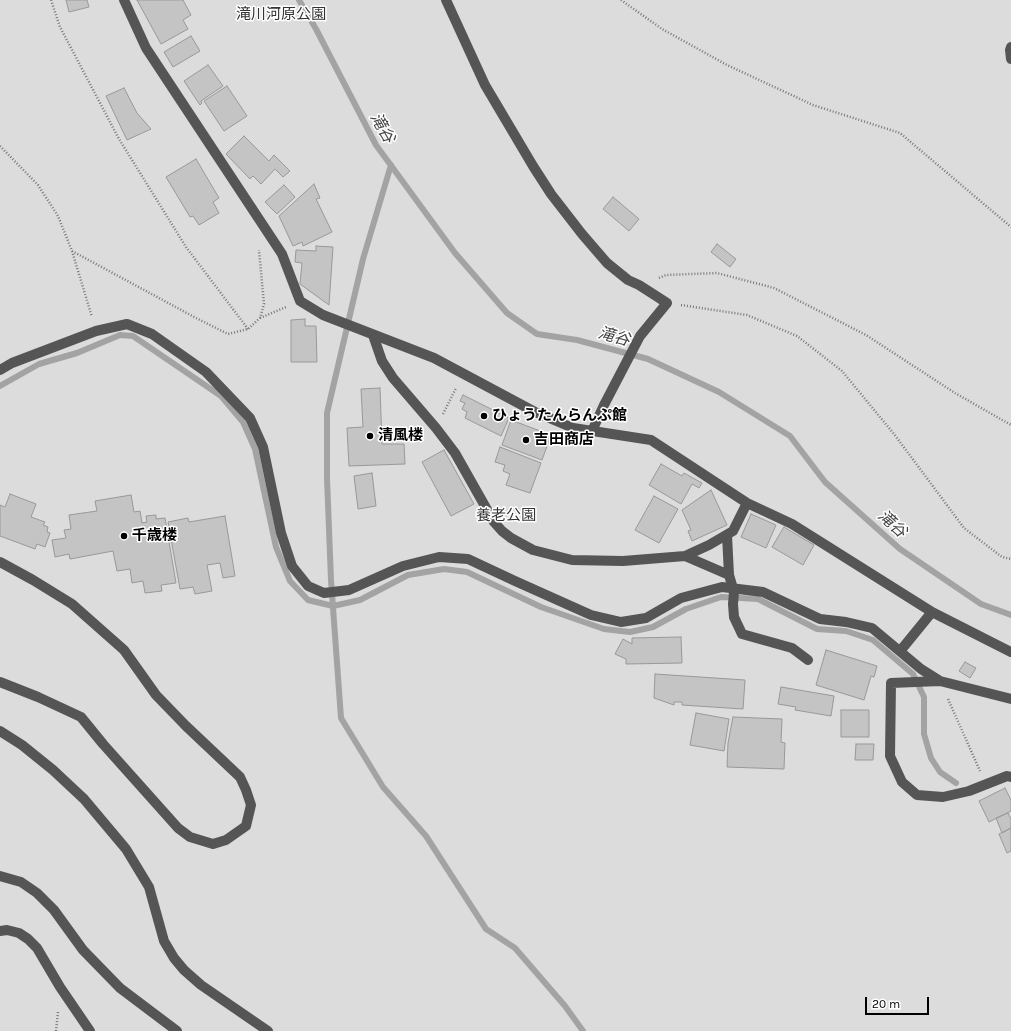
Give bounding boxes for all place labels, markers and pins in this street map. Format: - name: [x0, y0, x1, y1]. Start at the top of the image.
- place label: ひょうたんらんぷ館: [492, 407, 627, 425]
- marker: ひょうたんらんぷ館: [479, 411, 489, 421]
- place label: 清風楼: [378, 427, 423, 445]
- marker: 清風楼: [365, 431, 375, 441]
- place label: 吉田商店: [534, 431, 594, 449]
- marker: 吉田商店: [521, 435, 531, 445]
- place label: 千歳楼: [132, 527, 177, 545]
- marker: 千歳楼: [119, 531, 129, 541]

